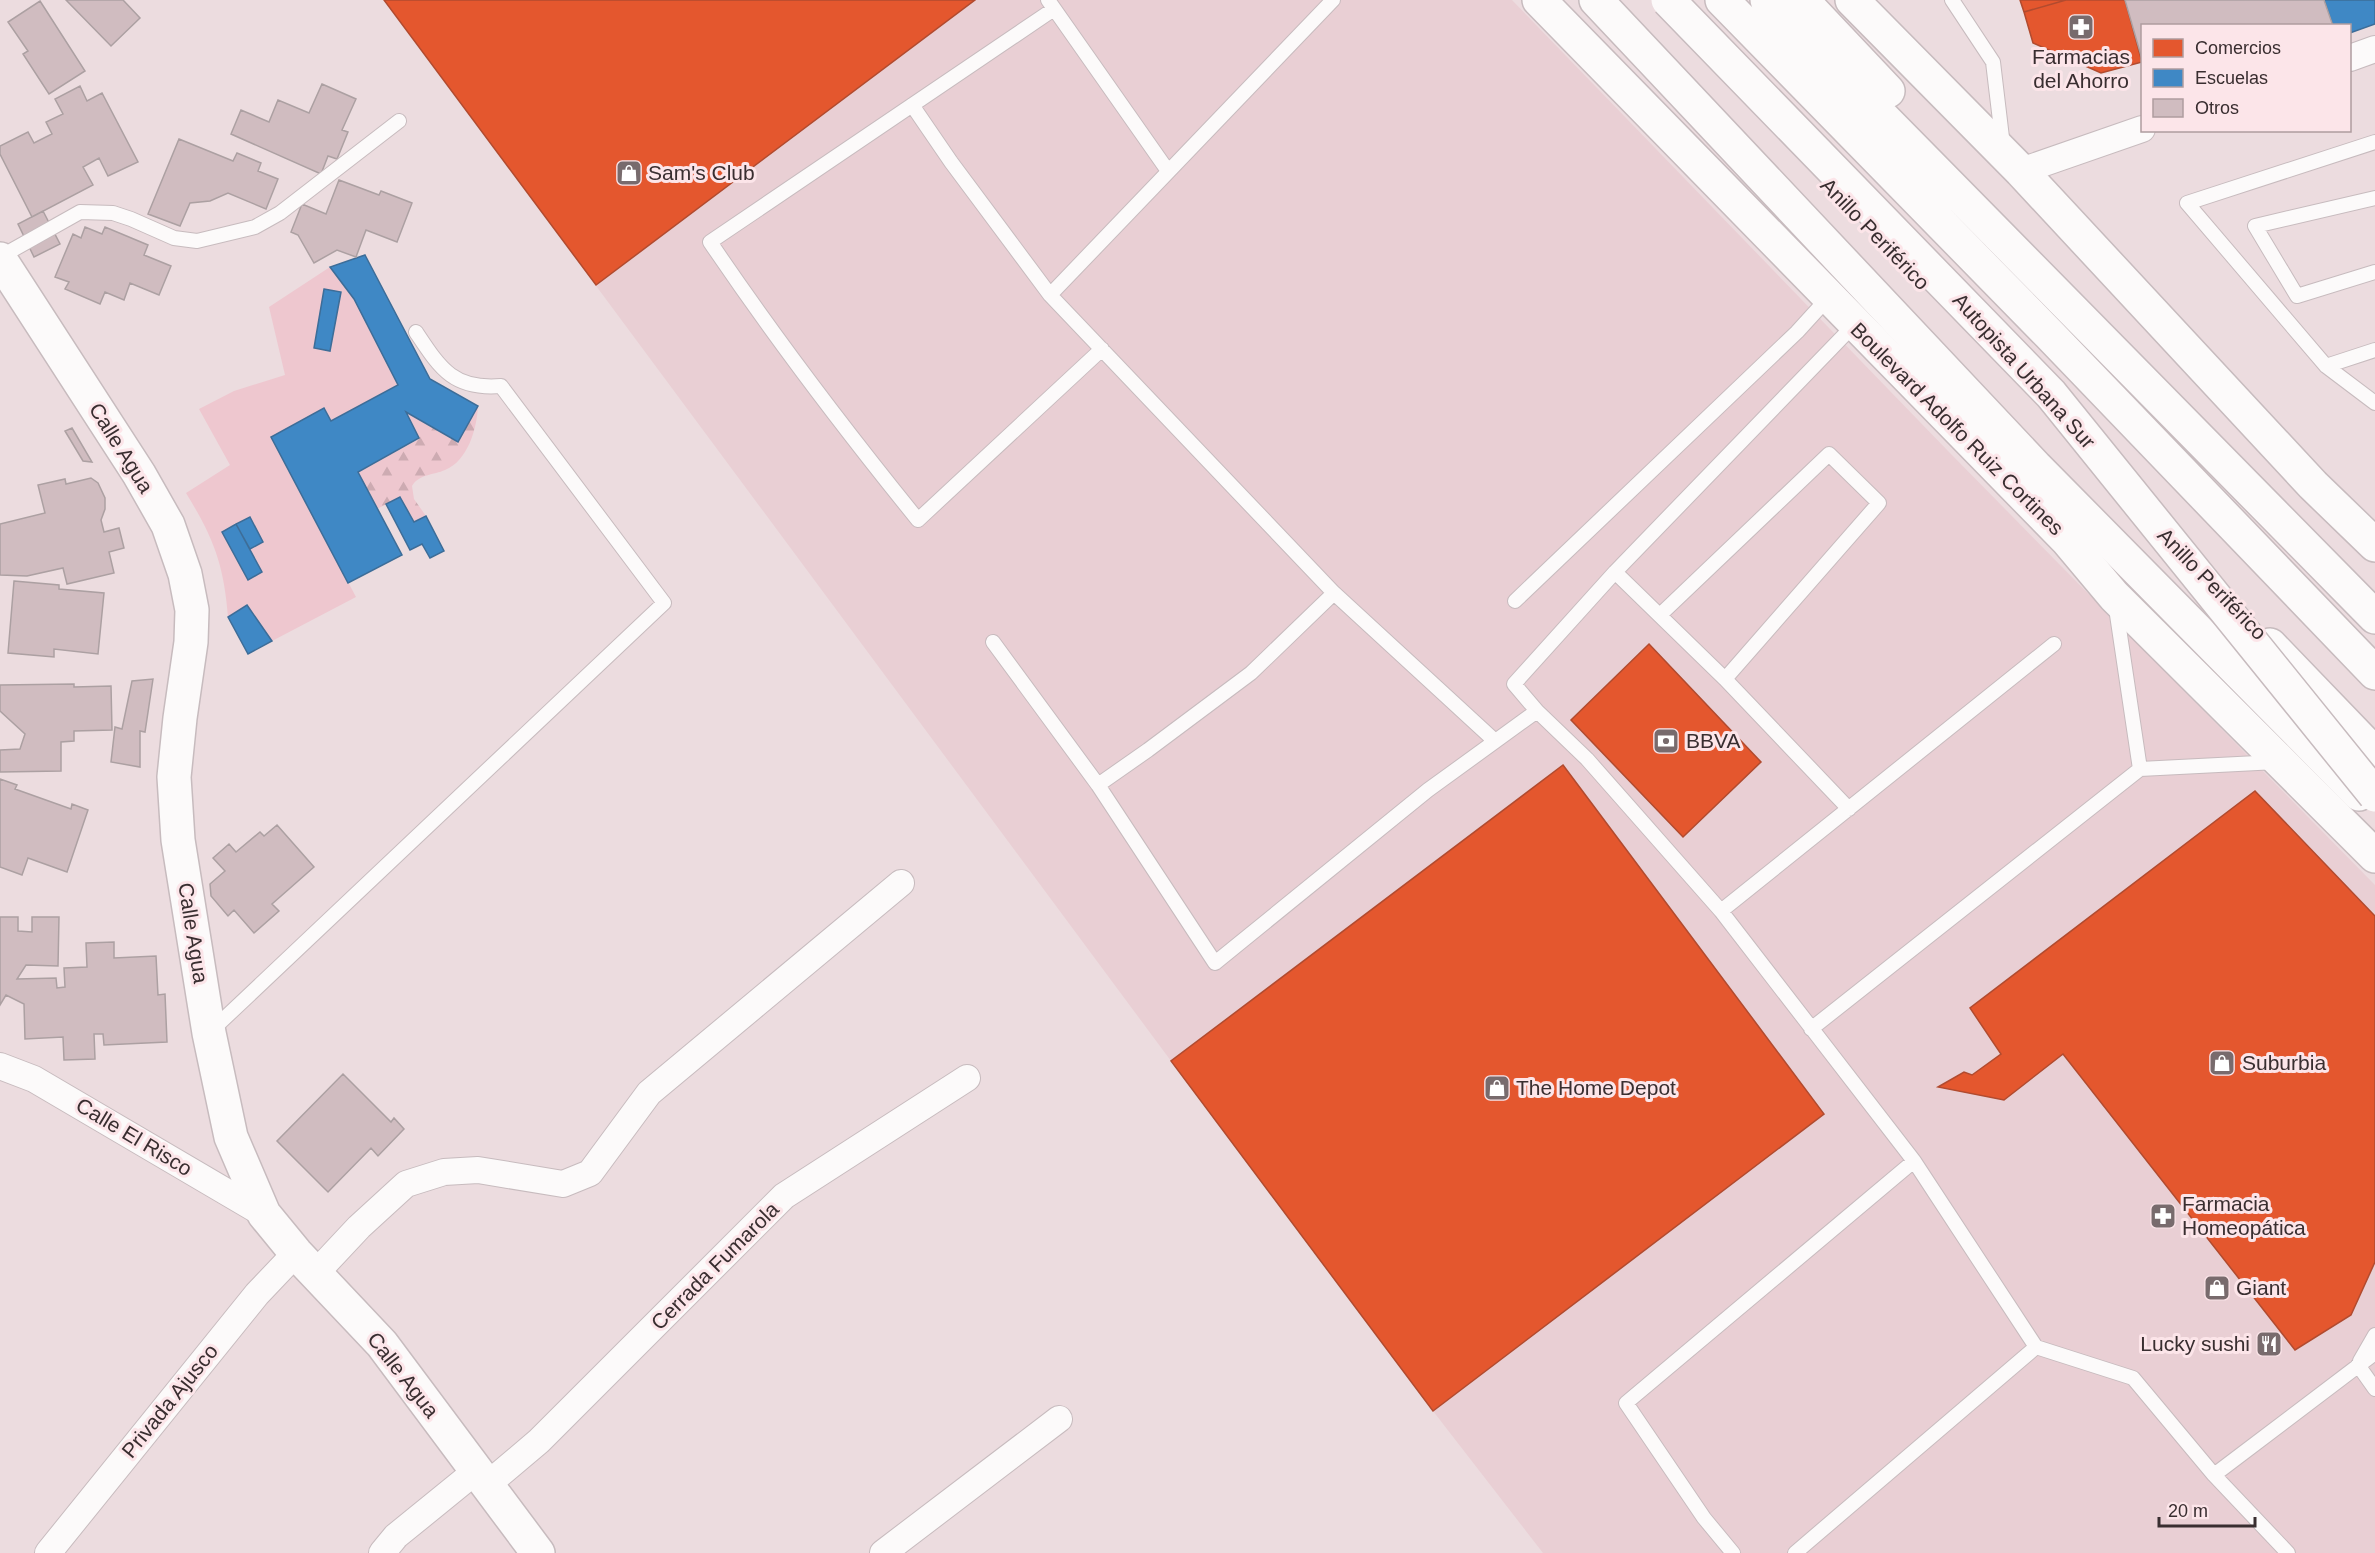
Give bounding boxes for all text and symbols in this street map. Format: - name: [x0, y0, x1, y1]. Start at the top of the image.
- pharmacy icon: Farmacias del Ahorro: [2066, 12, 2096, 42]
- legend: [2141, 24, 2351, 132]
- text: Comercios: [2195, 38, 2281, 58]
- place label: Farmacias del Ahorro: [2032, 45, 2130, 92]
- text: Escuelas: [2195, 68, 2268, 88]
- text: Otros: [2195, 98, 2239, 118]
- shop icon: Sam's Club: [614, 158, 644, 188]
- place label: Sam's Club: [648, 161, 755, 184]
- street label: Anillo Periférico: [1816, 173, 1934, 294]
- street label: Autopista Urbana Sur: [1949, 288, 2100, 453]
- street label: Boulevard Adolfo Ruiz Cortines: [1846, 318, 2068, 540]
- street label: Calle Agua: [85, 399, 158, 497]
- street label: Anillo Periférico: [2153, 523, 2271, 644]
- bank icon: BBVA: [1651, 726, 1681, 756]
- place label: BBVA: [1686, 729, 1740, 752]
- street label: Calle Agua: [174, 881, 213, 985]
- shop icon: Suburbia: [2207, 1048, 2237, 1078]
- place label: Suburbia: [2242, 1051, 2326, 1074]
- shop icon: The Home Depot: [1482, 1073, 1512, 1103]
- place label: The Home Depot: [1516, 1076, 1676, 1099]
- street label: Calle El Risco: [72, 1093, 196, 1180]
- place label: Farmacia Homeopática: [2182, 1192, 2306, 1239]
- street label: Cerrada Fumarola: [646, 1197, 783, 1334]
- pharmacy icon: Farmacia Homeopática: [2148, 1201, 2178, 1231]
- shop icon: Giant: [2202, 1273, 2232, 1303]
- place label: Giant: [2236, 1276, 2286, 1299]
- street label: Calle Agua: [363, 1328, 444, 1422]
- restaurant icon: Lucky sushi: [2254, 1329, 2284, 1359]
- place label: Lucky sushi: [2140, 1332, 2250, 1355]
- street label: Privada Ajusco: [117, 1339, 222, 1462]
- scale bar: [2159, 1490, 2255, 1528]
- text: 20 m: [2168, 1501, 2208, 1521]

